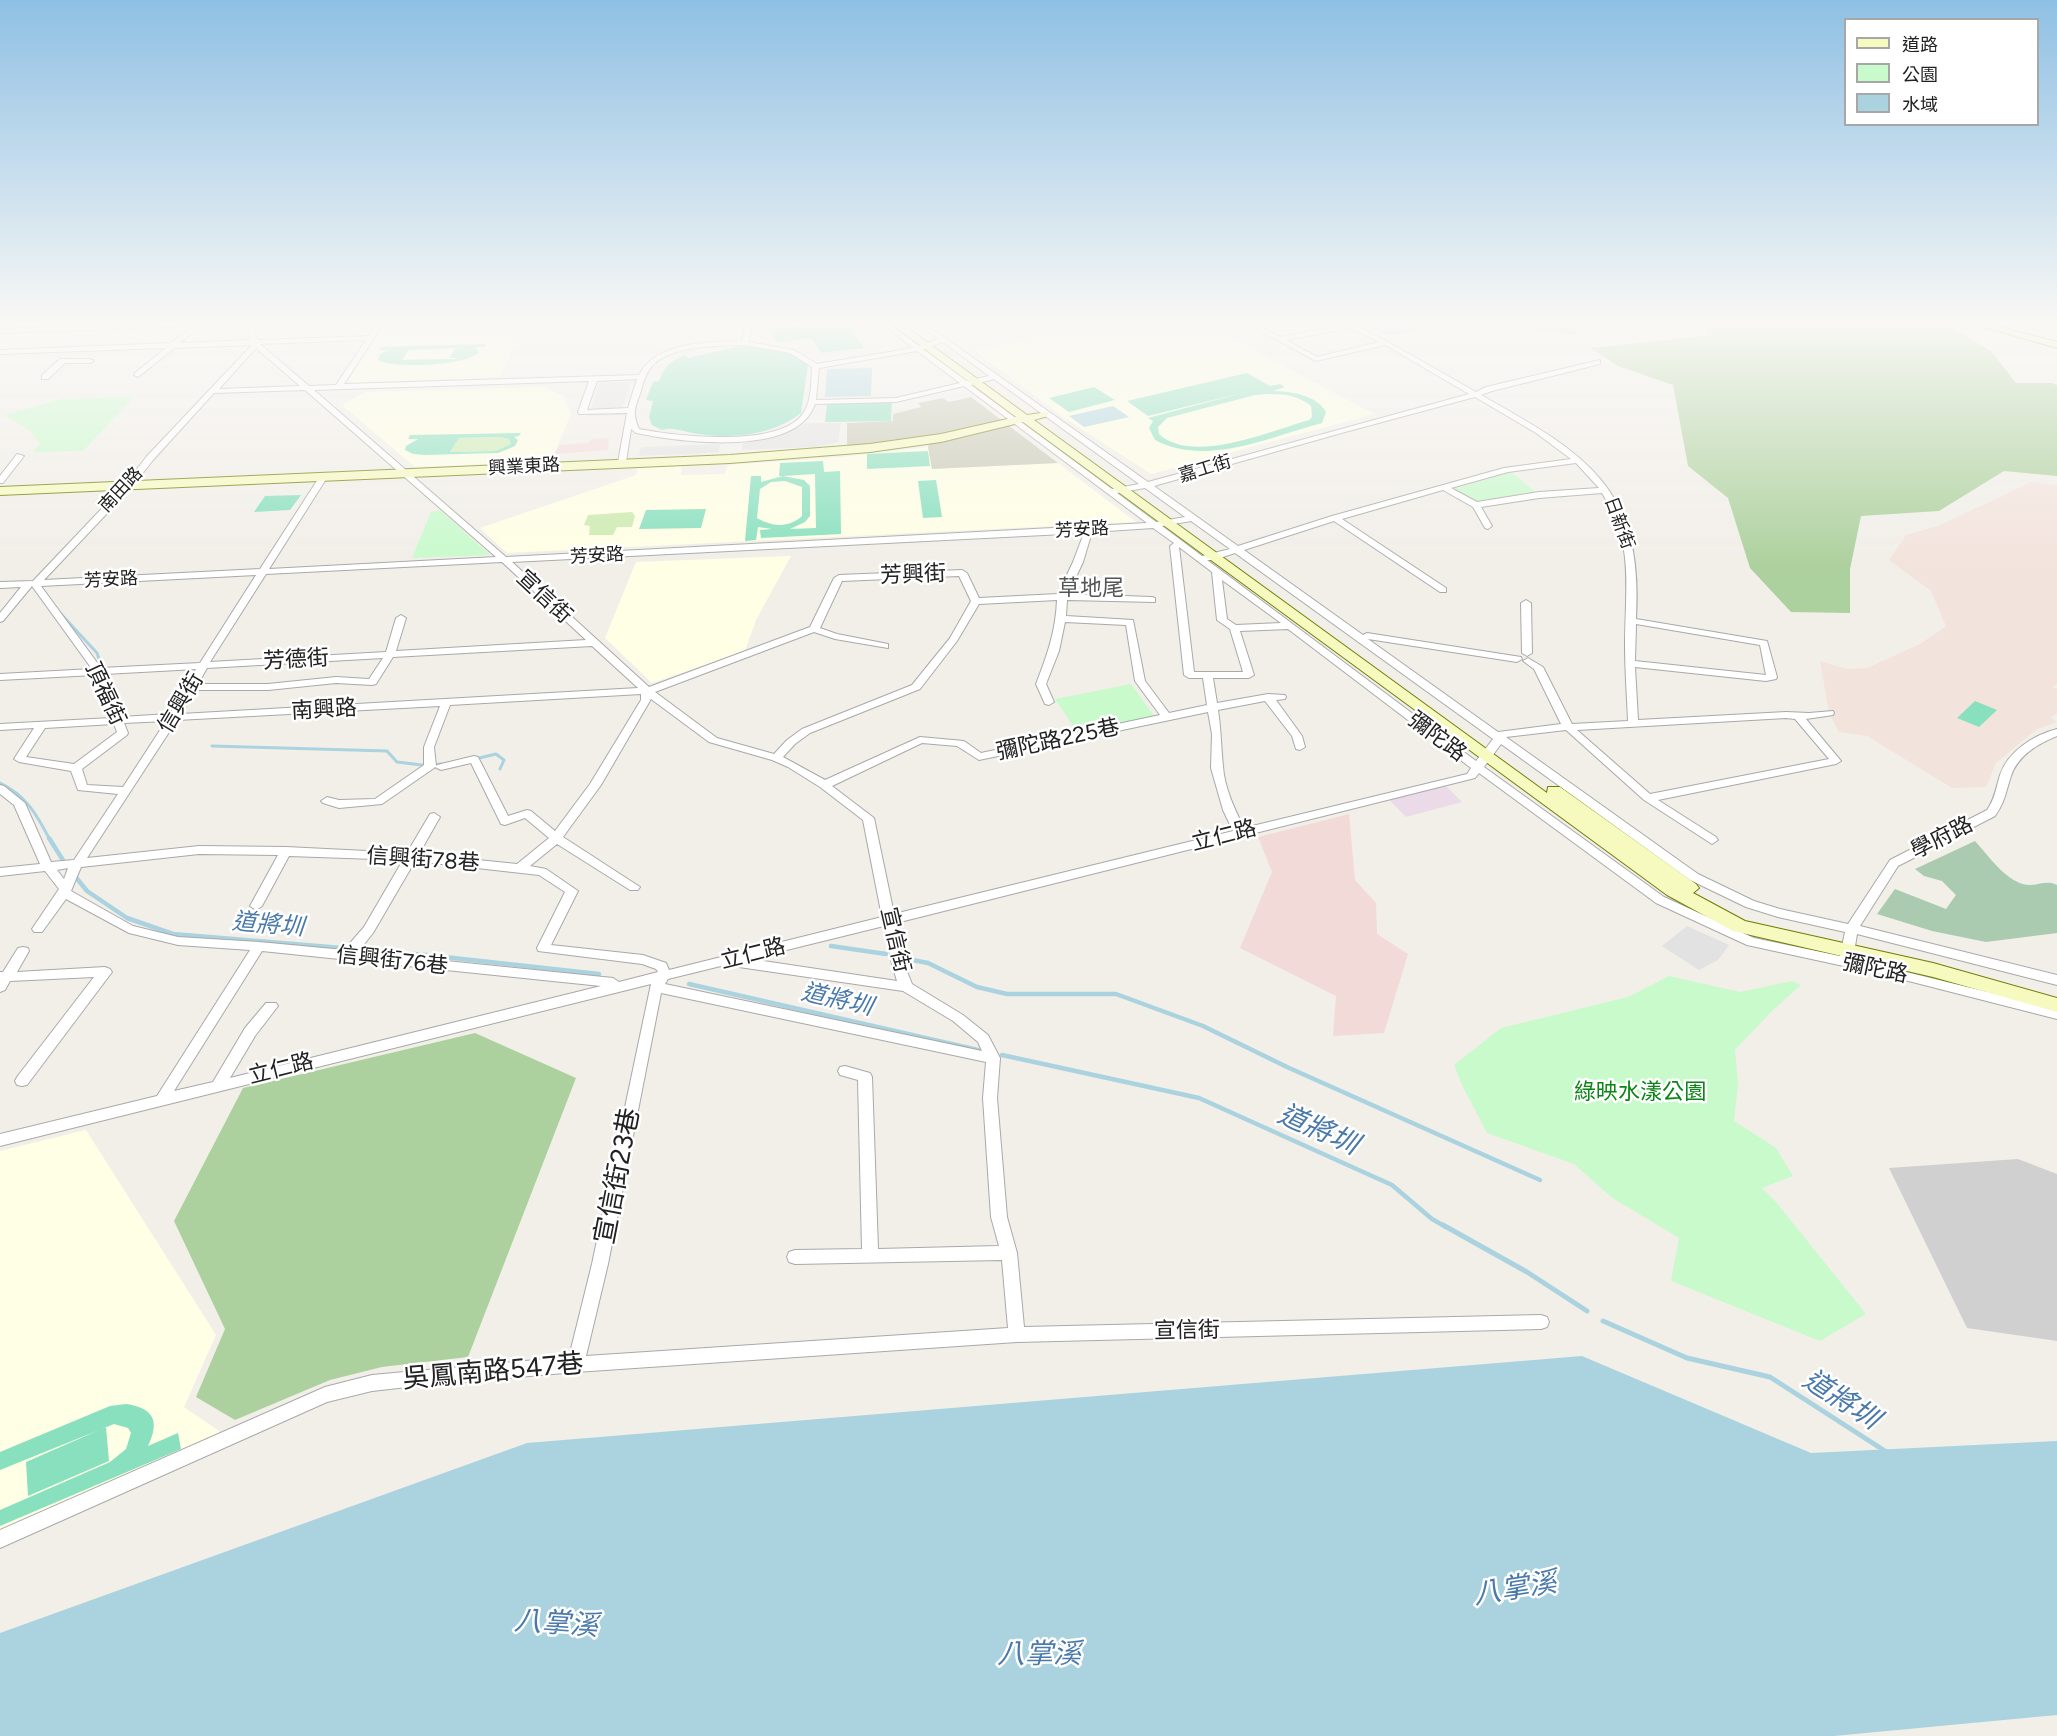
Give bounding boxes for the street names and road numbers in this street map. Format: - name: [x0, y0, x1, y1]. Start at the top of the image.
- street label: 嘉工街: [1176, 451, 1234, 487]
- street label: 興業東路: [487, 454, 561, 480]
- street label: 南田路: [95, 463, 147, 517]
- street label: 日新街: [1600, 494, 1638, 552]
- street label: 芳安路: [1054, 518, 1110, 542]
- street label: 芳安路: [569, 544, 625, 568]
- street label: 芳興街: [880, 561, 946, 589]
- street label: 宣信街: [511, 565, 577, 629]
- street label: 芳安路: [83, 568, 139, 592]
- street label: 芳德街: [262, 645, 330, 675]
- street label: 頂福街: [79, 659, 131, 729]
- street label: 信興街: [153, 668, 209, 738]
- street label: 南興路: [290, 695, 358, 725]
- street label: 彌陀路: [1403, 707, 1471, 767]
- street label: 彌陀路225巷: [994, 714, 1122, 766]
- street label: 學府路: [1907, 811, 1977, 865]
- street label: 立仁路: [1189, 815, 1259, 857]
- street label: 信興街78巷: [366, 843, 480, 877]
- street label: 宣信街: [875, 905, 915, 975]
- street label: 立仁路: [718, 933, 788, 975]
- street label: 信興街76巷: [335, 942, 449, 980]
- street label: 彌陀路: [1840, 949, 1910, 989]
- street label: 立仁路: [246, 1048, 316, 1090]
- street label: 宣信街23巷: [589, 1105, 647, 1247]
- street label: 宣信街: [1154, 1317, 1220, 1345]
- street label: 吳鳳南路547巷: [401, 1348, 585, 1396]

